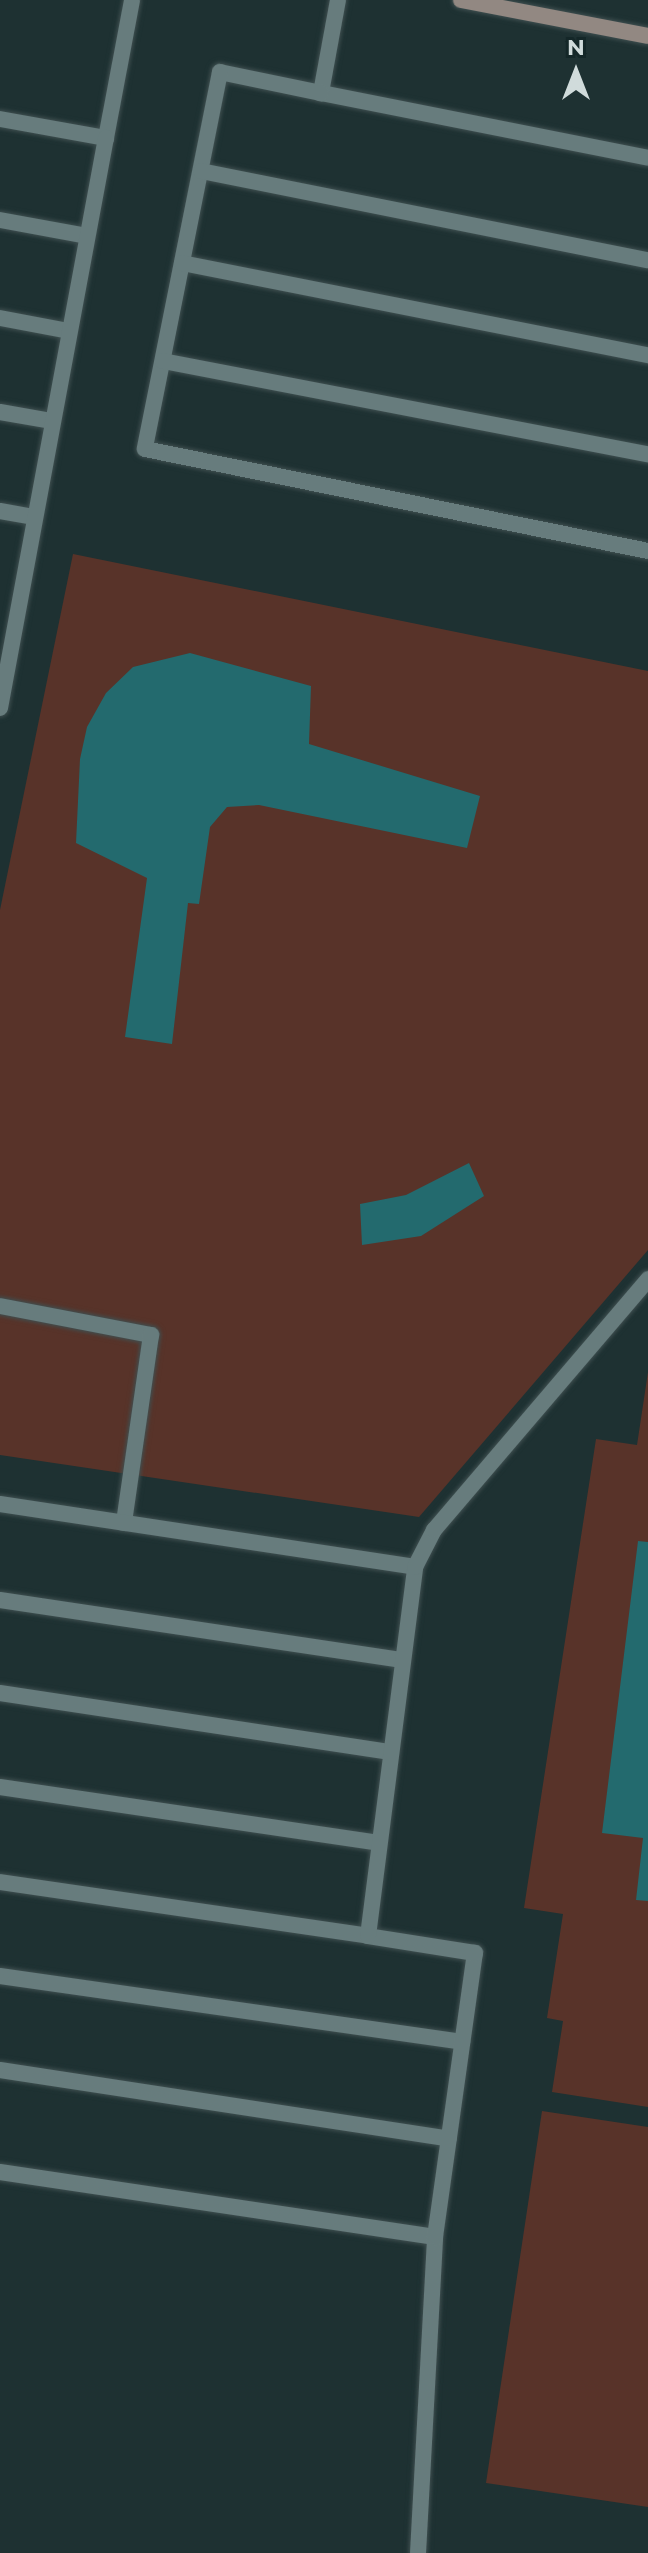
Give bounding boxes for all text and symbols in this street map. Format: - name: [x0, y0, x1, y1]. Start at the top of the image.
- north arrow: [536, 32, 616, 112]
- text: N: [567, 34, 585, 61]

